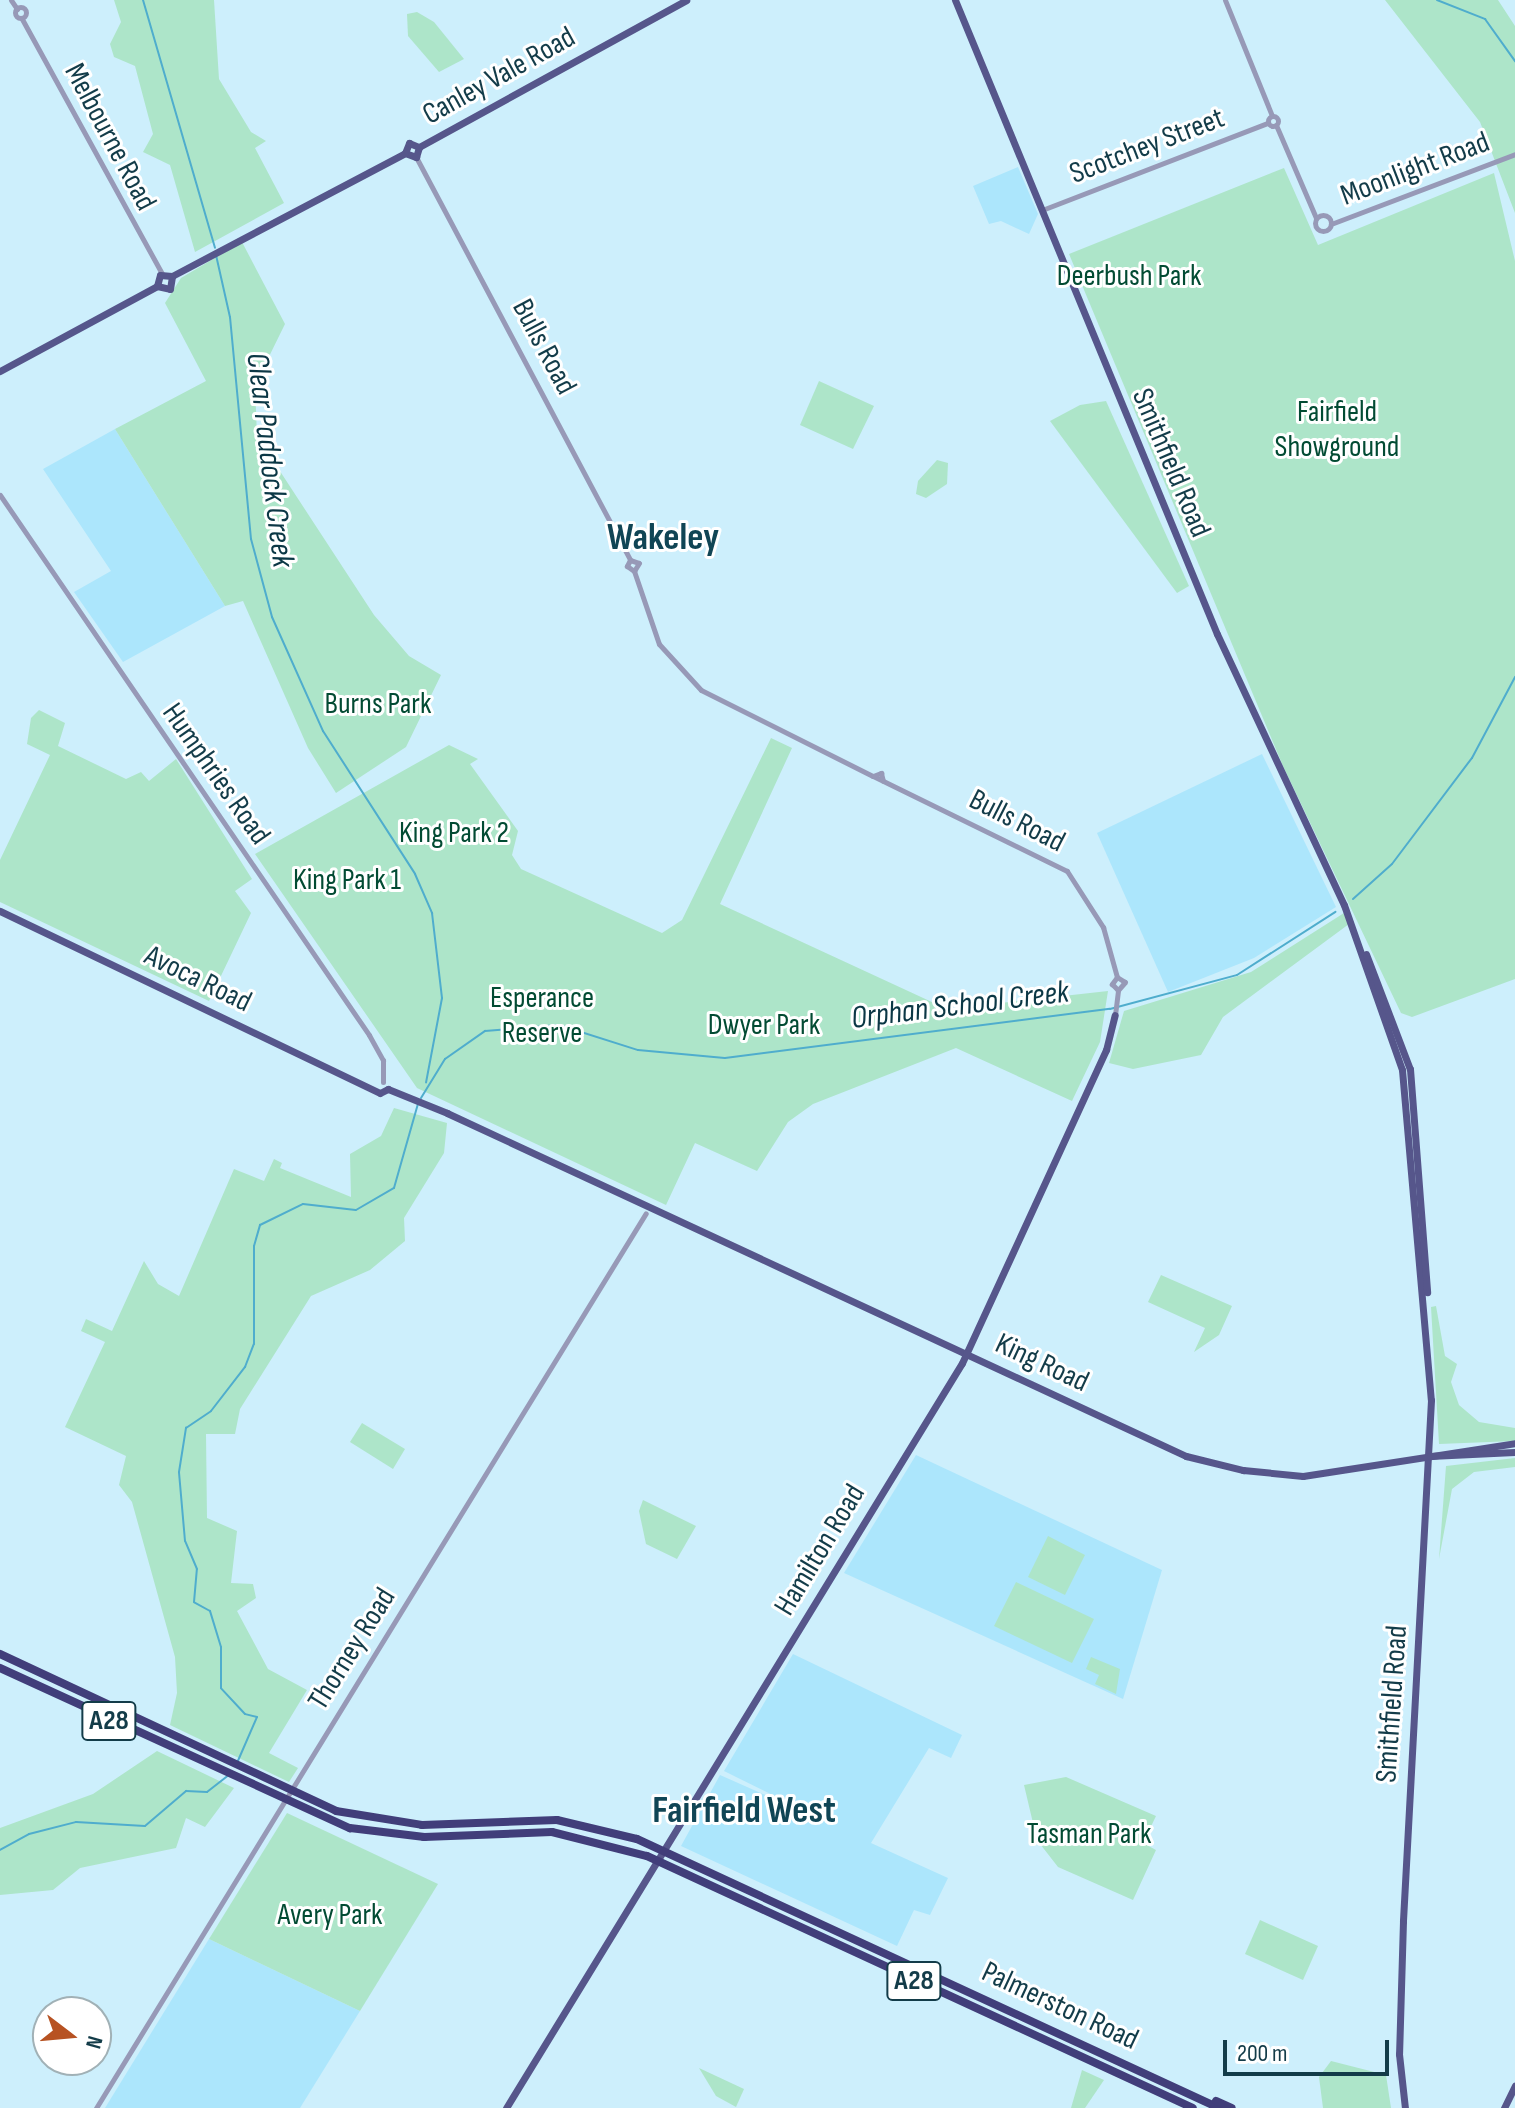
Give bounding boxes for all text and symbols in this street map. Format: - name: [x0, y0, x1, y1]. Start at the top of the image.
- street label: Canley Vale Road: [416, 19, 582, 133]
- street label: Melbourne Road: [56, 57, 164, 217]
- street label: Scotchey Street: [1065, 100, 1229, 192]
- street label: Moonlight Road: [1336, 124, 1494, 214]
- park label: Deerbush Park: [1057, 258, 1201, 294]
- street label: Bulls Road: [504, 293, 584, 401]
- water label: Clear Paddock Creek: [237, 350, 301, 570]
- street label: Smithfield Road: [1124, 383, 1218, 543]
- park label: Fairfield Showground: [1275, 394, 1399, 464]
- district label: Wakeley: [607, 515, 719, 561]
- park label: Burns Park: [325, 686, 431, 722]
- street label: Humphries Road: [154, 696, 278, 852]
- street label: Bulls Road: [963, 782, 1071, 860]
- park label: King Park 2: [399, 815, 509, 851]
- park label: King Park 1: [293, 862, 401, 898]
- street label: Avoca Road: [139, 938, 257, 1020]
- water label: Orphan School Creek: [849, 974, 1071, 1038]
- park label: Esperance Reserve: [490, 980, 594, 1050]
- park label: Dwyer Park: [708, 1007, 820, 1043]
- street label: King Road: [990, 1326, 1094, 1400]
- street label: Hamilton Road: [767, 1478, 873, 1622]
- street label: Thorney Road: [300, 1581, 404, 1717]
- street label: Smithfield Road: [1369, 1624, 1415, 1784]
- road number: A28: [81, 1697, 137, 1745]
- district label: Fairfield West: [652, 1788, 836, 1834]
- park label: Tasman Park: [1027, 1816, 1151, 1852]
- park label: Avery Park: [278, 1897, 382, 1933]
- street label: Palmerston Road: [976, 1954, 1144, 2058]
- road number: A28: [886, 1957, 942, 2005]
- north arrow: [32, 1996, 112, 2076]
- scale bar: [1227, 2024, 1393, 2074]
- text: N: [79, 2033, 108, 2052]
- text: 200 m: [1237, 2039, 1288, 2068]

